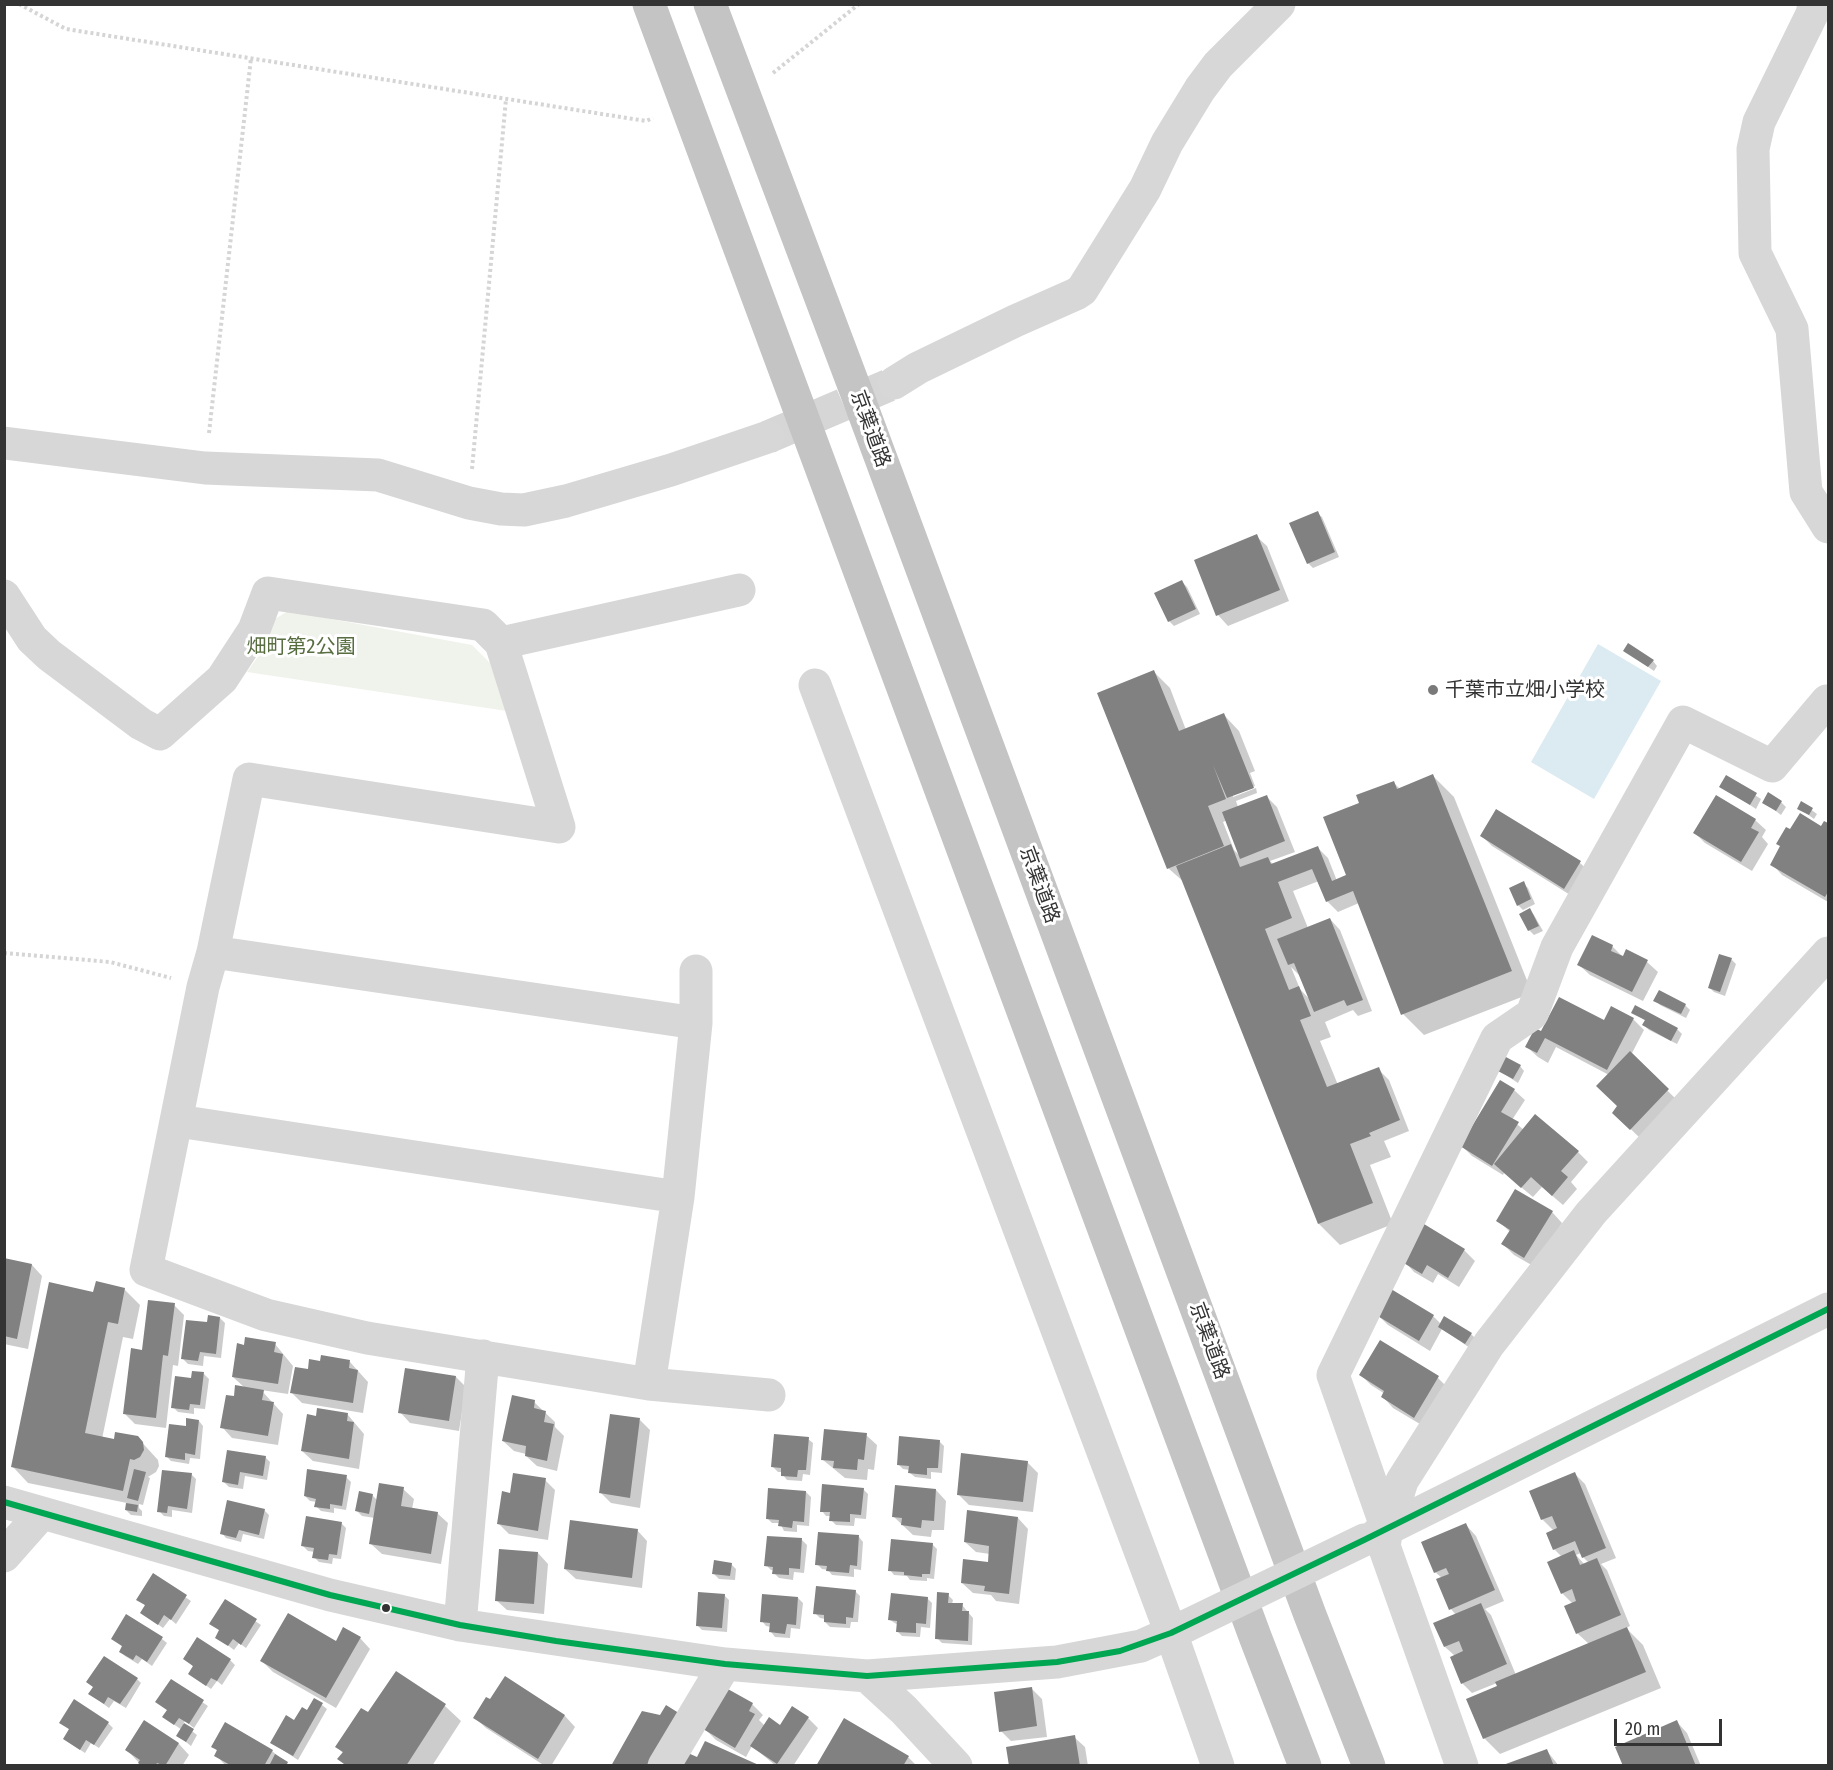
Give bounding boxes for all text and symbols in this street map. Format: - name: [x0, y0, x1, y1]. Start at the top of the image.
- street label: 京葉道路: [845, 387, 895, 471]
- park label: 畑町第2公園: [247, 635, 355, 659]
- place label: 千葉市立畑小学校: [1445, 678, 1605, 702]
- marker: 千葉市立畑小学校: [1426, 683, 1440, 697]
- street label: 京葉道路: [1014, 843, 1064, 927]
- street label: 京葉道路: [1184, 1299, 1234, 1383]
- unlabelled marker: [380, 1602, 392, 1614]
- scale bar: [1617, 1707, 1725, 1745]
- text: 20 m: [1625, 1718, 1660, 1740]

